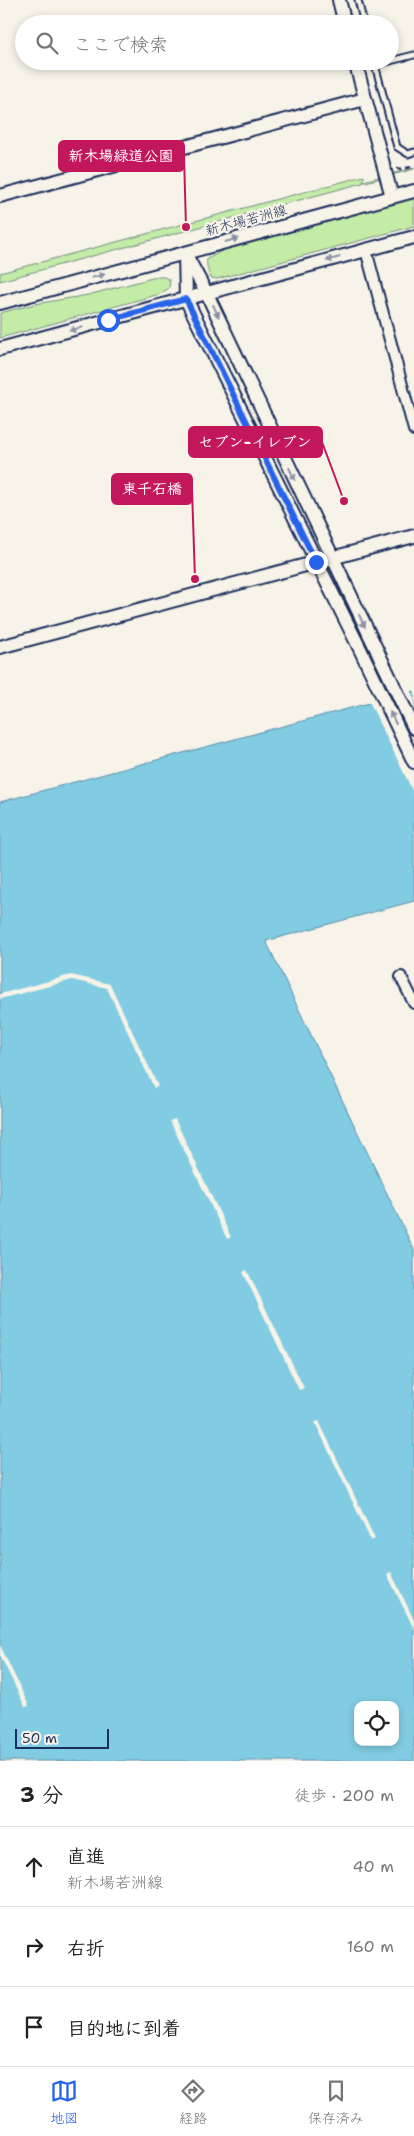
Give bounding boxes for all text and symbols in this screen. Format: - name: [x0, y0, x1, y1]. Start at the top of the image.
- search box: [15, 15, 399, 70]
- icon: search: [33, 29, 61, 57]
- text: ここで検索: [73, 32, 168, 57]
- callout: 新木場緑道公園: [59, 141, 184, 171]
- text: 新木場緑道公園: [68, 146, 174, 166]
- street label: 新木場若洲線: [203, 200, 289, 240]
- one-way arrow: [225, 235, 240, 243]
- one-way arrow: [325, 255, 341, 263]
- one-way arrow: [90, 272, 105, 280]
- one-way arrow: [212, 304, 220, 318]
- route start: [97, 309, 120, 332]
- one-way arrow: [68, 325, 83, 333]
- callout: セブン-イレブン: [189, 427, 322, 457]
- text: セブン-イレブン: [199, 432, 311, 452]
- one-way arrow: [289, 467, 297, 481]
- callout: 東千石橋: [112, 474, 192, 504]
- text: 東千石橋: [122, 479, 182, 499]
- route end: [305, 551, 328, 574]
- one-way arrow: [359, 614, 367, 628]
- one-way arrow: [389, 711, 397, 726]
- map controls: [354, 1701, 399, 1746]
- button: locate: [354, 1701, 399, 1746]
- scale bar: [15, 1726, 109, 1749]
- text: 50 m: [22, 1729, 57, 1747]
- text: 3 分: [20, 1781, 63, 1809]
- text: 徒歩 · 200 m: [294, 1785, 394, 1806]
- text: 直進: [67, 1844, 105, 1869]
- icon: ahead: [20, 1853, 48, 1881]
- text: 40 m: [352, 1856, 394, 1877]
- text: 新木場若洲線: [67, 1872, 163, 1893]
- icon: right: [20, 1933, 48, 1961]
- text: 右折: [67, 1936, 105, 1961]
- text: 160 m: [347, 1936, 394, 1957]
- icon: arrive: [20, 2013, 48, 2041]
- text: 目的地に到着: [67, 2016, 181, 2041]
- tab: 地図: [50, 2077, 78, 2127]
- tab: 経路: [179, 2077, 207, 2127]
- tab: 保存済み: [308, 2077, 364, 2127]

